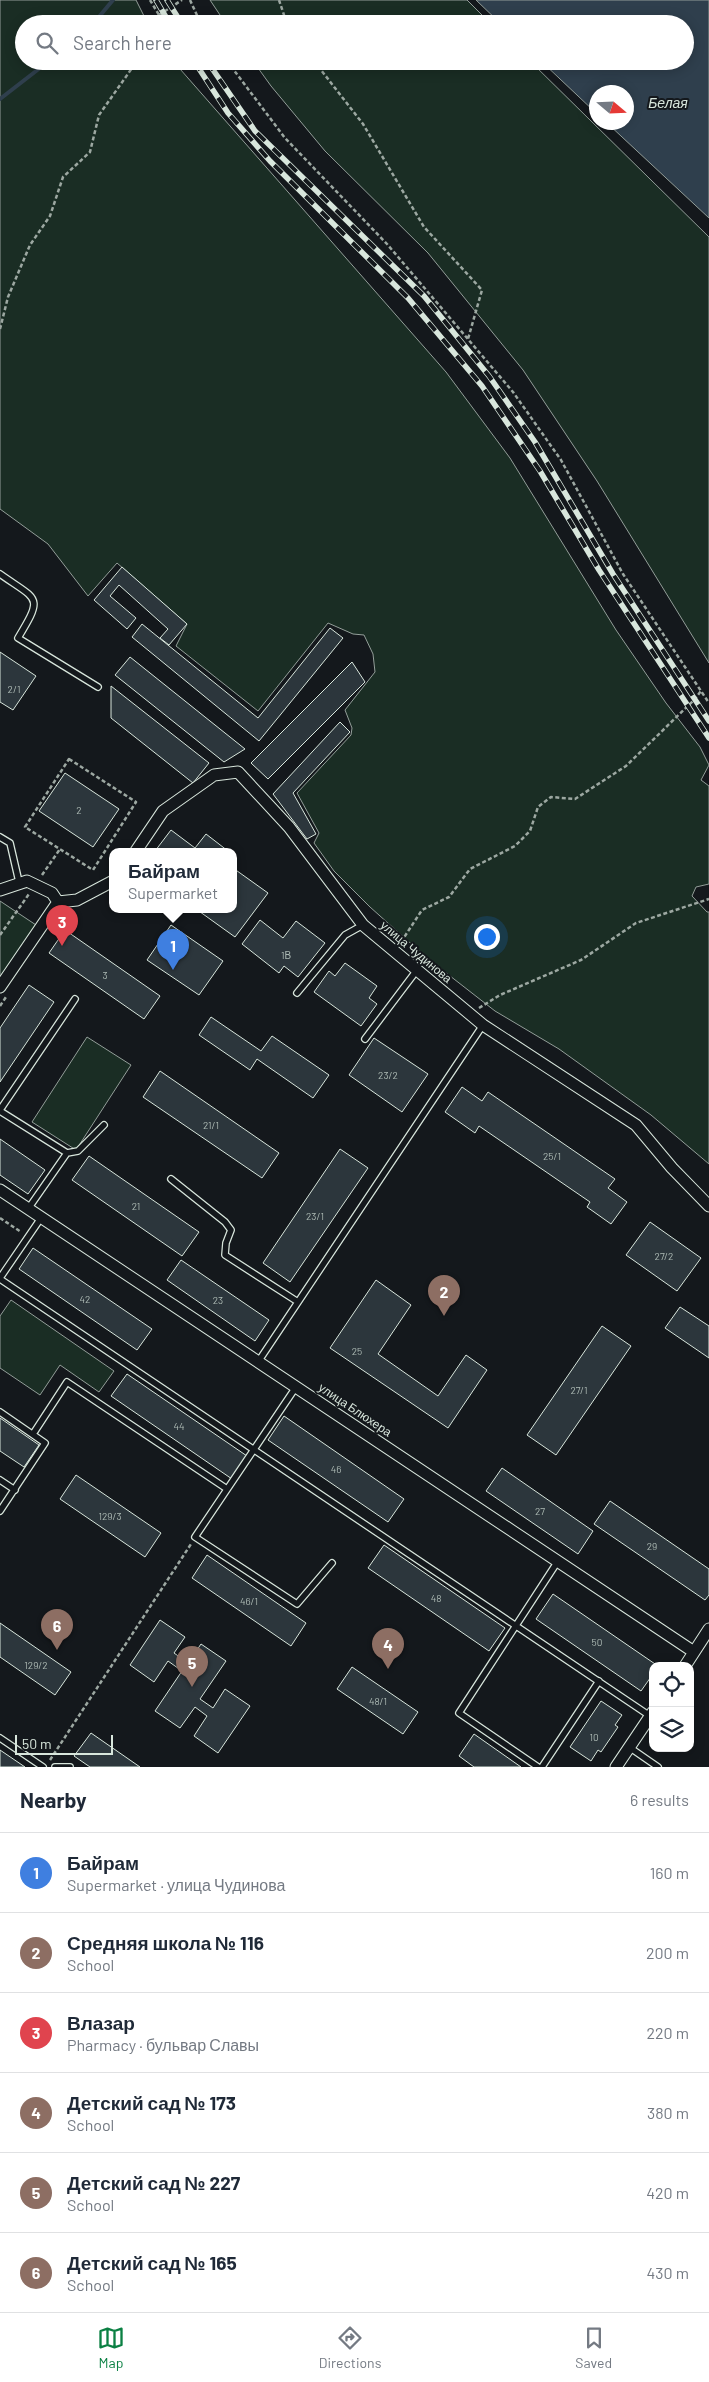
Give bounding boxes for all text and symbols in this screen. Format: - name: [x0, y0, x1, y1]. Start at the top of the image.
- search box: [15, 15, 694, 70]
- icon: search: [33, 29, 61, 57]
- text: Search here: [73, 31, 172, 54]
- north arrow: [589, 85, 634, 130]
- water label: Белая: [648, 94, 688, 111]
- house number: 2/1: [8, 683, 20, 695]
- house number: 2: [76, 804, 82, 816]
- popup: [109, 848, 237, 913]
- text: Байрам: [128, 859, 200, 882]
- text: Supermarket: [128, 883, 218, 902]
- pin: 3: [46, 905, 78, 946]
- street label: улица Чудинова: [377, 917, 455, 986]
- your location: [474, 924, 500, 950]
- pin: 1: [157, 929, 189, 970]
- house number: 1В: [281, 949, 291, 961]
- house number: 3: [102, 969, 108, 981]
- house number: 23/2: [378, 1069, 398, 1081]
- house number: 21/1: [203, 1119, 219, 1131]
- house number: 25/1: [543, 1150, 561, 1162]
- house number: 21: [132, 1200, 140, 1212]
- house number: 23/1: [306, 1210, 324, 1222]
- house number: 27/2: [655, 1250, 673, 1262]
- pin: 2: [428, 1275, 460, 1316]
- house number: 42: [80, 1293, 90, 1305]
- house number: 23: [213, 1294, 223, 1306]
- house number: 25: [352, 1345, 362, 1357]
- street label: улица Блюхера: [316, 1380, 395, 1440]
- house number: 27/1: [571, 1384, 588, 1396]
- house number: 44: [173, 1420, 185, 1432]
- house number: 46: [331, 1463, 341, 1475]
- house number: 27: [535, 1505, 545, 1517]
- house number: 129/3: [98, 1510, 122, 1522]
- house number: 29: [647, 1540, 657, 1552]
- house number: 48: [431, 1592, 441, 1604]
- house number: 46/1: [240, 1595, 258, 1607]
- pin: 6: [41, 1609, 73, 1650]
- pin: 4: [372, 1628, 404, 1669]
- house number: 50: [592, 1636, 602, 1648]
- pin: 5: [176, 1646, 208, 1687]
- house number: 129/2: [24, 1659, 48, 1671]
- map controls: [649, 1662, 694, 1752]
- button: locate: [649, 1662, 694, 1707]
- house number: 48/1: [369, 1695, 387, 1707]
- button: layers: [649, 1707, 694, 1752]
- house number: 10: [589, 1731, 599, 1743]
- scale bar: [15, 1732, 112, 1755]
- text: 50 m: [22, 1735, 51, 1752]
- text: Nearby: [20, 1787, 86, 1812]
- text: 6 results: [630, 1790, 689, 1809]
- text: Байрам: [67, 1851, 139, 1874]
- text: 1: [33, 1863, 39, 1882]
- text: 160 m: [650, 1863, 689, 1882]
- text: Supermarket · улица Чудинова: [67, 1875, 285, 1894]
- text: Средняя школа № 116: [67, 1931, 264, 1954]
- text: 2: [32, 1943, 40, 1962]
- text: 200 m: [646, 1943, 689, 1962]
- text: School: [67, 1955, 114, 1974]
- text: Влазар: [67, 2011, 135, 2034]
- text: 3: [32, 2023, 40, 2042]
- text: 220 m: [646, 2023, 689, 2042]
- text: Pharmacy · бульвар Славы: [67, 2035, 259, 2054]
- text: Детский сад № 173: [67, 2091, 236, 2114]
- text: 4: [31, 2103, 41, 2122]
- text: 380 m: [647, 2103, 689, 2122]
- text: School: [67, 2115, 114, 2134]
- text: Детский сад № 227: [67, 2171, 240, 2194]
- text: 5: [32, 2183, 40, 2202]
- text: 420 m: [646, 2183, 689, 2202]
- text: School: [67, 2195, 114, 2214]
- text: Детский сад № 165: [67, 2251, 237, 2274]
- text: 6: [32, 2263, 40, 2282]
- text: 430 m: [646, 2263, 689, 2282]
- text: School: [67, 2275, 114, 2294]
- tab: Map: [97, 2324, 125, 2371]
- tab: Directions: [319, 2324, 381, 2371]
- tab: Saved: [575, 2324, 612, 2371]

